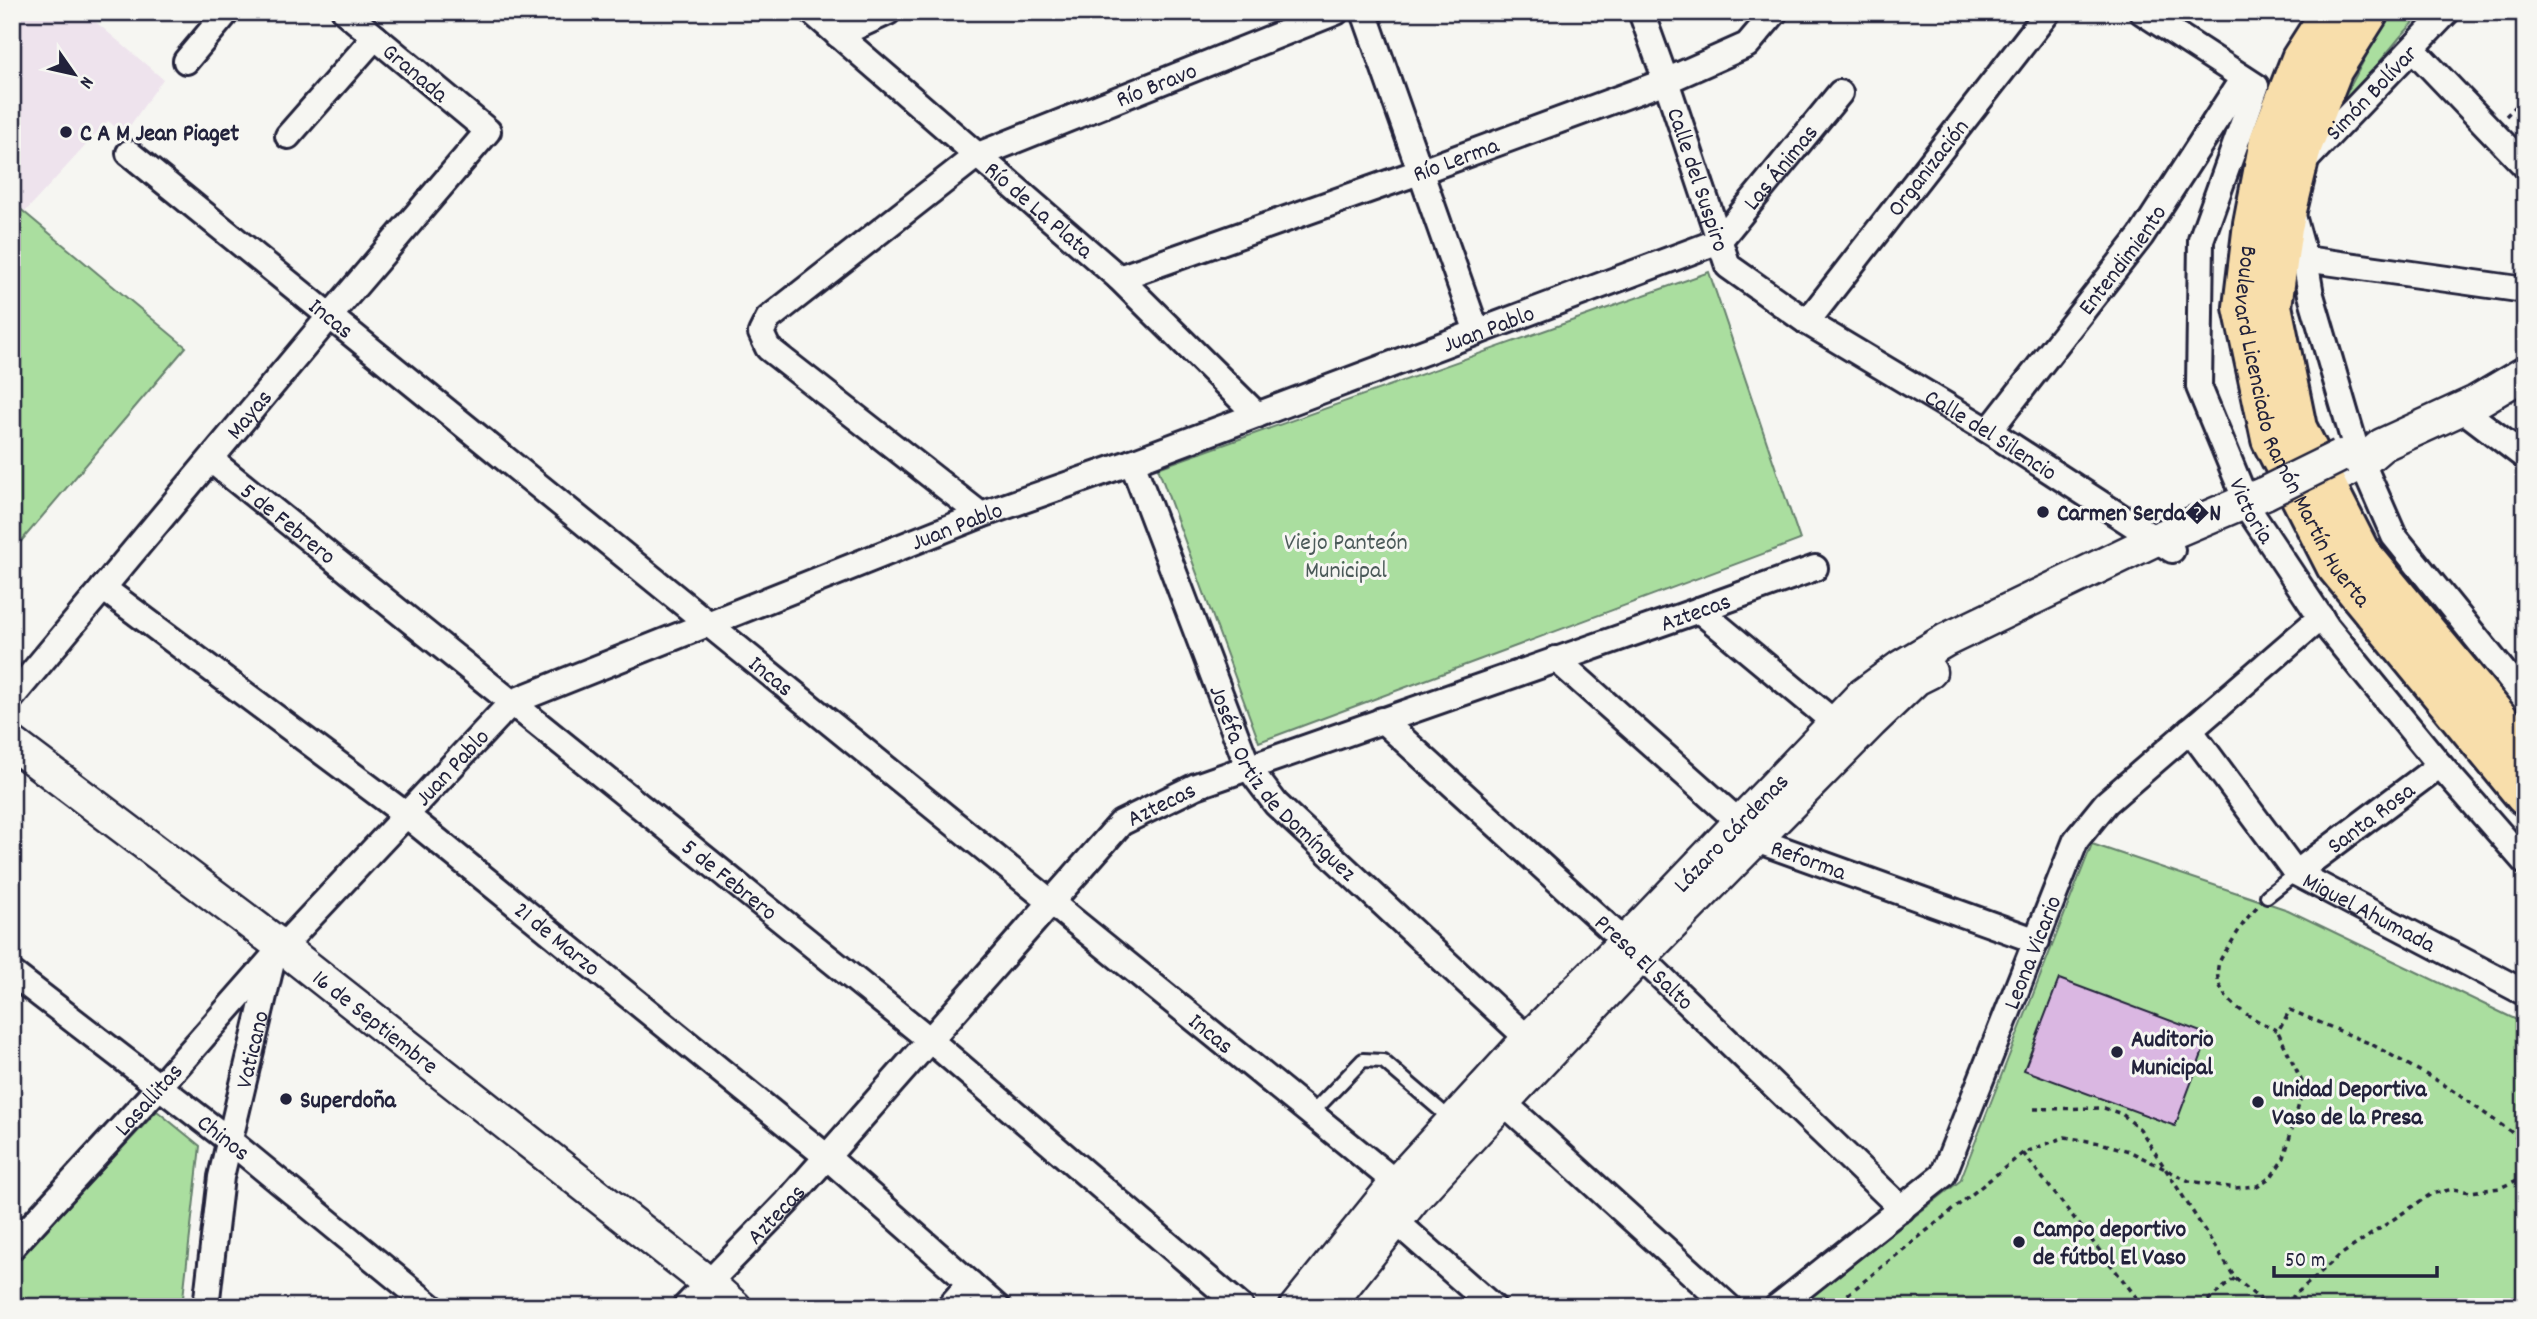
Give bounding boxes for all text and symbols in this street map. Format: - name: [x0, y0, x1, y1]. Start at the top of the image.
- street label: Granada: [374, 36, 455, 113]
- north arrow: [38, 38, 108, 108]
- street label: Simón Bolívar: [2319, 38, 2427, 150]
- street label: Río Bravo: [1112, 55, 1203, 118]
- text: N: [71, 70, 99, 93]
- street label: Calle del Suspiro: [1656, 104, 1736, 257]
- street label: Organización: [1881, 113, 1979, 225]
- place label: C A M Jean Piaget: [80, 118, 239, 152]
- street label: Las Ánimas: [1737, 118, 1828, 219]
- marker: C A M Jean Piaget: [58, 124, 74, 140]
- street label: Río Lerma: [1409, 130, 1505, 193]
- street label: Río de La Plata: [976, 155, 1100, 269]
- street label: Entendimiento: [2071, 199, 2177, 324]
- street label: Boulevard Licenciado Ramón Martín Huerta: [2223, 244, 2378, 616]
- street label: Incas: [300, 291, 360, 349]
- street label: Juan Pablo: [1438, 298, 1540, 364]
- street label: Calle del Silencio: [1917, 382, 2063, 491]
- street label: Mayas: [220, 383, 282, 448]
- street label: Victoria: [2218, 474, 2281, 552]
- street label: 5 de Febrero: [232, 476, 342, 574]
- street label: Juan Pablo: [907, 495, 1008, 561]
- place label: Carmen Serda�N: [2057, 498, 2221, 532]
- marker: Carmen Serda�N: [2035, 504, 2051, 520]
- park label: Viejo Panteón Municipal: [1284, 527, 1408, 589]
- street label: Aztecas: [1656, 586, 1736, 642]
- street label: Incas: [740, 649, 800, 706]
- street label: Joséfa Ortiz de Domínguez: [1199, 681, 1363, 891]
- street label: Juan Pablo: [408, 722, 499, 815]
- street label: Lázaro Cárdenas: [1667, 767, 1798, 902]
- street label: Aztecas: [1122, 775, 1202, 837]
- street label: Santa Rosa: [2321, 775, 2424, 864]
- street label: 5 de Febrero: [673, 832, 784, 930]
- street label: Reforma: [1765, 833, 1851, 891]
- street label: Miguel Ahumada: [2296, 865, 2441, 963]
- street label: Leona Vicario: [1996, 891, 2072, 1015]
- street label: 21 de Marzo: [505, 895, 606, 986]
- street label: Presa El Salto: [1585, 908, 1700, 1020]
- street label: 16 de Septiembre: [304, 963, 444, 1084]
- street label: Incas: [1180, 1006, 1240, 1064]
- street label: Vaticano: [229, 1008, 280, 1092]
- place label: Auditorio Municipal: [2131, 1024, 2214, 1086]
- marker: Auditorio Municipal: [2109, 1044, 2125, 1060]
- street label: Lasallitas: [108, 1057, 193, 1145]
- place label: Unidad Deportiva Vaso de la Presa: [2272, 1074, 2427, 1136]
- place label: Superdoña: [300, 1085, 396, 1119]
- marker: Superdoña: [278, 1091, 294, 1107]
- marker: Unidad Deportiva Vaso de la Presa: [2250, 1094, 2266, 1110]
- street label: Chinos: [189, 1107, 256, 1171]
- street label: Aztecas: [740, 1178, 815, 1254]
- place label: Campo deportivo de fútbol El Vaso: [2033, 1214, 2187, 1276]
- marker: Campo deportivo de fútbol El Vaso: [2011, 1234, 2027, 1250]
- scale bar: [2274, 1235, 2437, 1279]
- text: 50 m: [2285, 1247, 2325, 1277]

